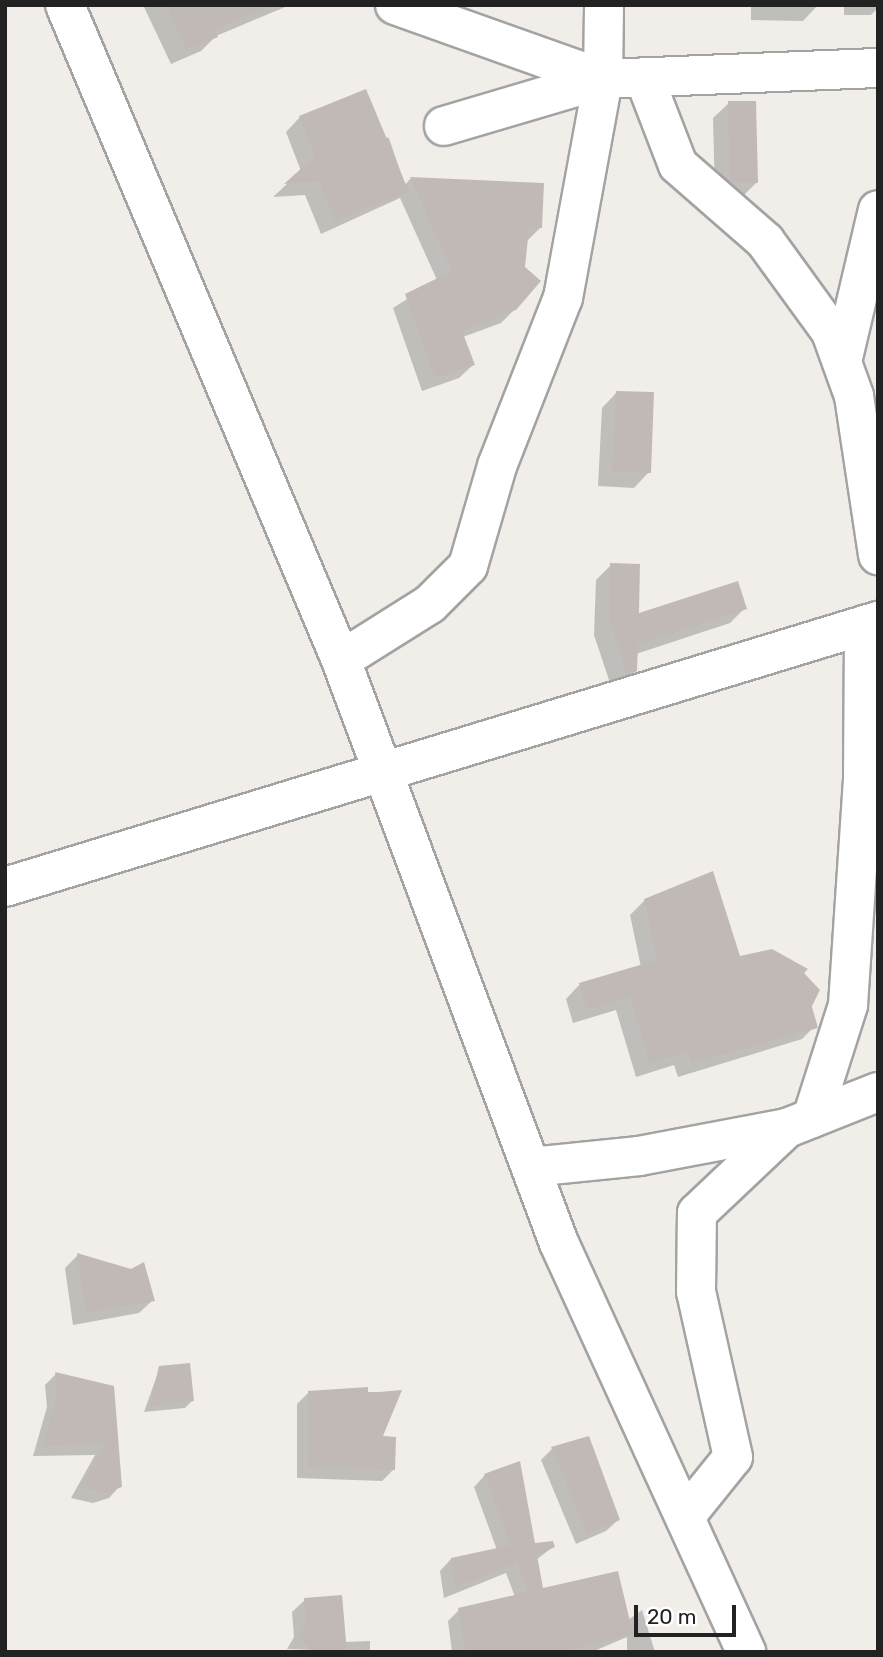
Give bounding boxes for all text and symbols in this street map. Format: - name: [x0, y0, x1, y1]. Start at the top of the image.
- scale bar: [638, 1590, 740, 1634]
- text: 20 m: [647, 1604, 696, 1629]

